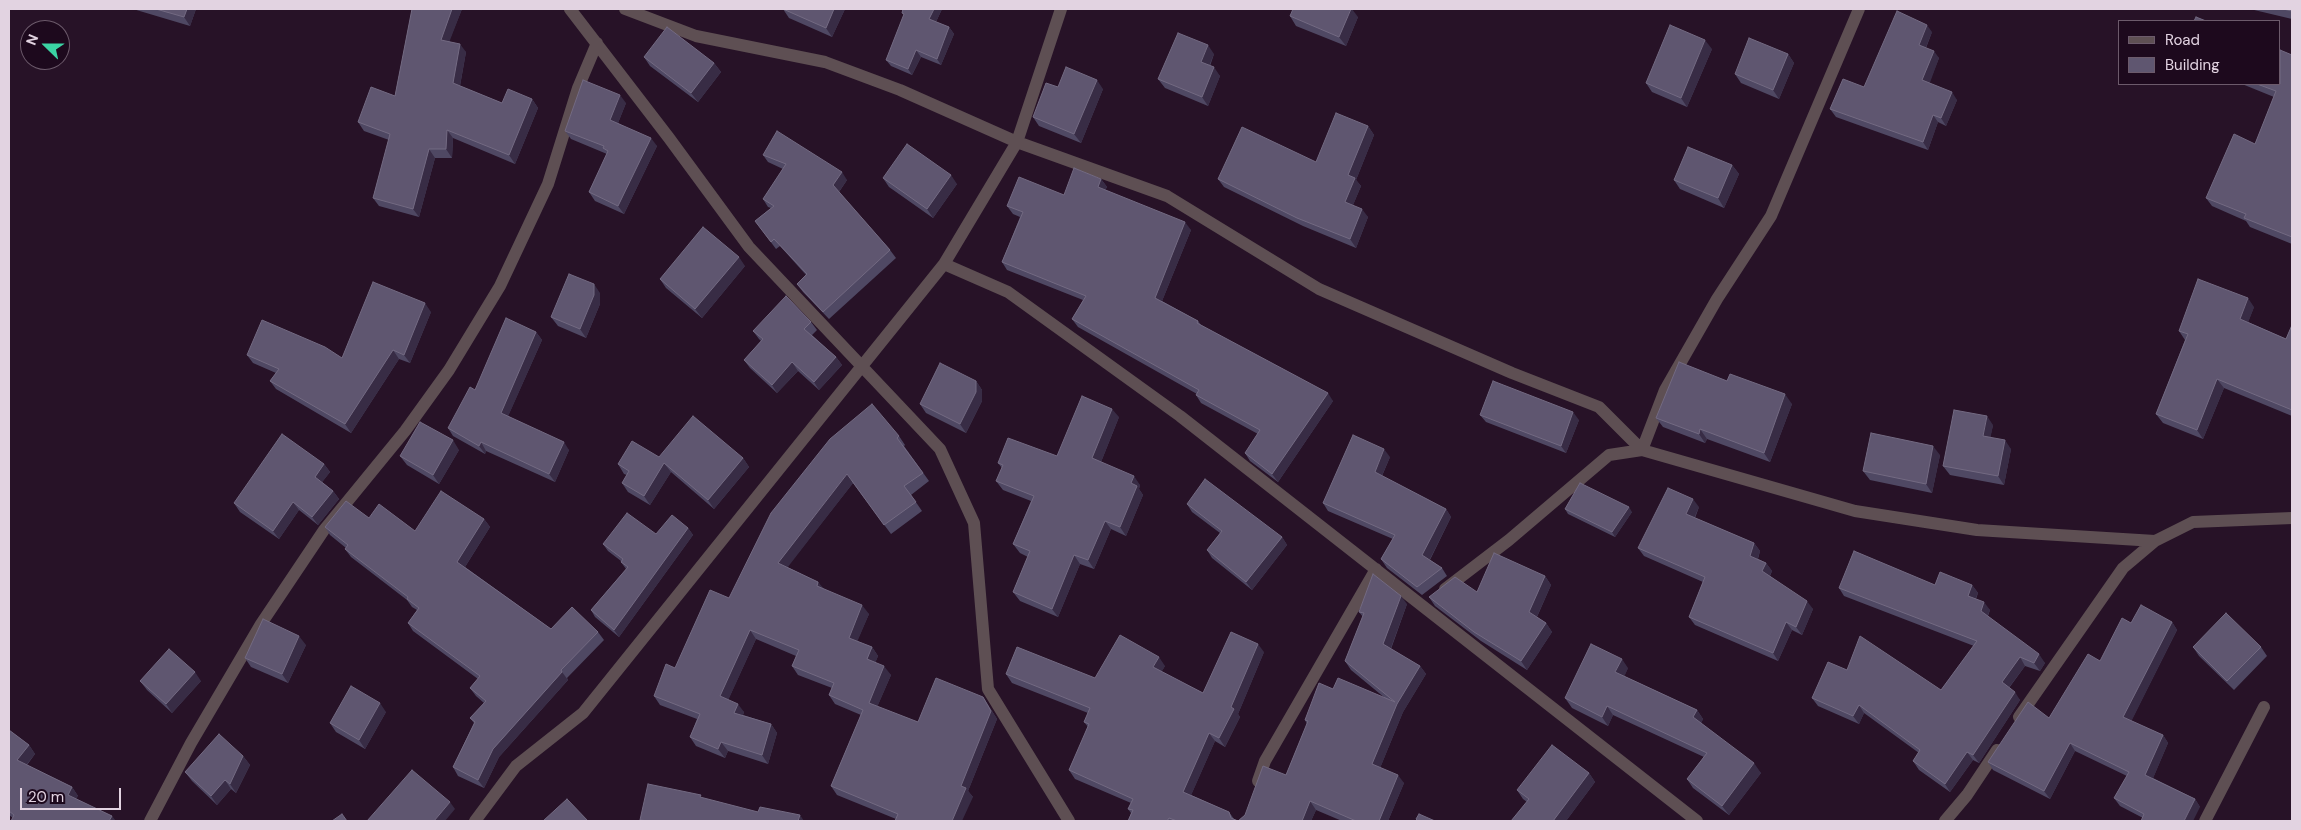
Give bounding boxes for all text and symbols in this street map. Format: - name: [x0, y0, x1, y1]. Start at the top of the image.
- north arrow: [20, 20, 70, 70]
- legend: [2118, 20, 2281, 85]
- text: Road: [2165, 30, 2200, 50]
- text: N: [22, 32, 42, 48]
- text: Building: [2165, 55, 2220, 75]
- scale bar: [22, 778, 124, 810]
- text: 20 m: [28, 787, 64, 807]

